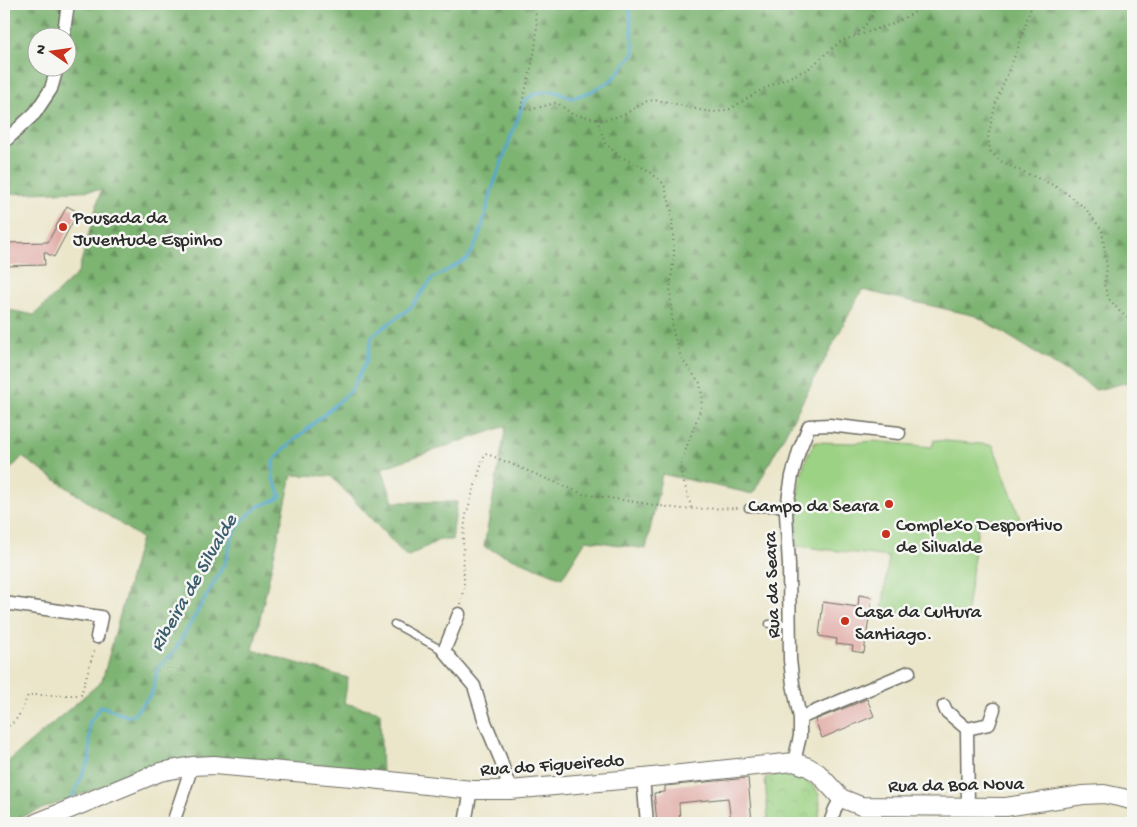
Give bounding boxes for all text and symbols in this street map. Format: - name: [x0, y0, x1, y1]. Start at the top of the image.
- north arrow: [28, 28, 78, 78]
- text: N: [32, 43, 51, 56]
- place label: Pousada da Juventude Espinho: [72, 208, 223, 253]
- marker: Pousada da Juventude Espinho: [57, 221, 69, 233]
- place label: Campo da Seara: [748, 496, 880, 519]
- marker: Campo da Seara: [883, 498, 895, 510]
- water label: Ribeira de Silvalde: [147, 511, 244, 656]
- place label: Complexo Desportivo de Silvalde: [896, 515, 1063, 560]
- marker: Complexo Desportivo de Silvalde: [880, 528, 892, 540]
- street label: Rua da Seara: [760, 530, 787, 639]
- place label: Casa da Cultura Santiago.: [855, 602, 983, 647]
- marker: Casa da Cultura Santiago.: [839, 615, 851, 627]
- street label: Rua do Figueiredo: [479, 750, 625, 783]
- street label: Rua da Boa Nova: [888, 774, 1026, 799]

